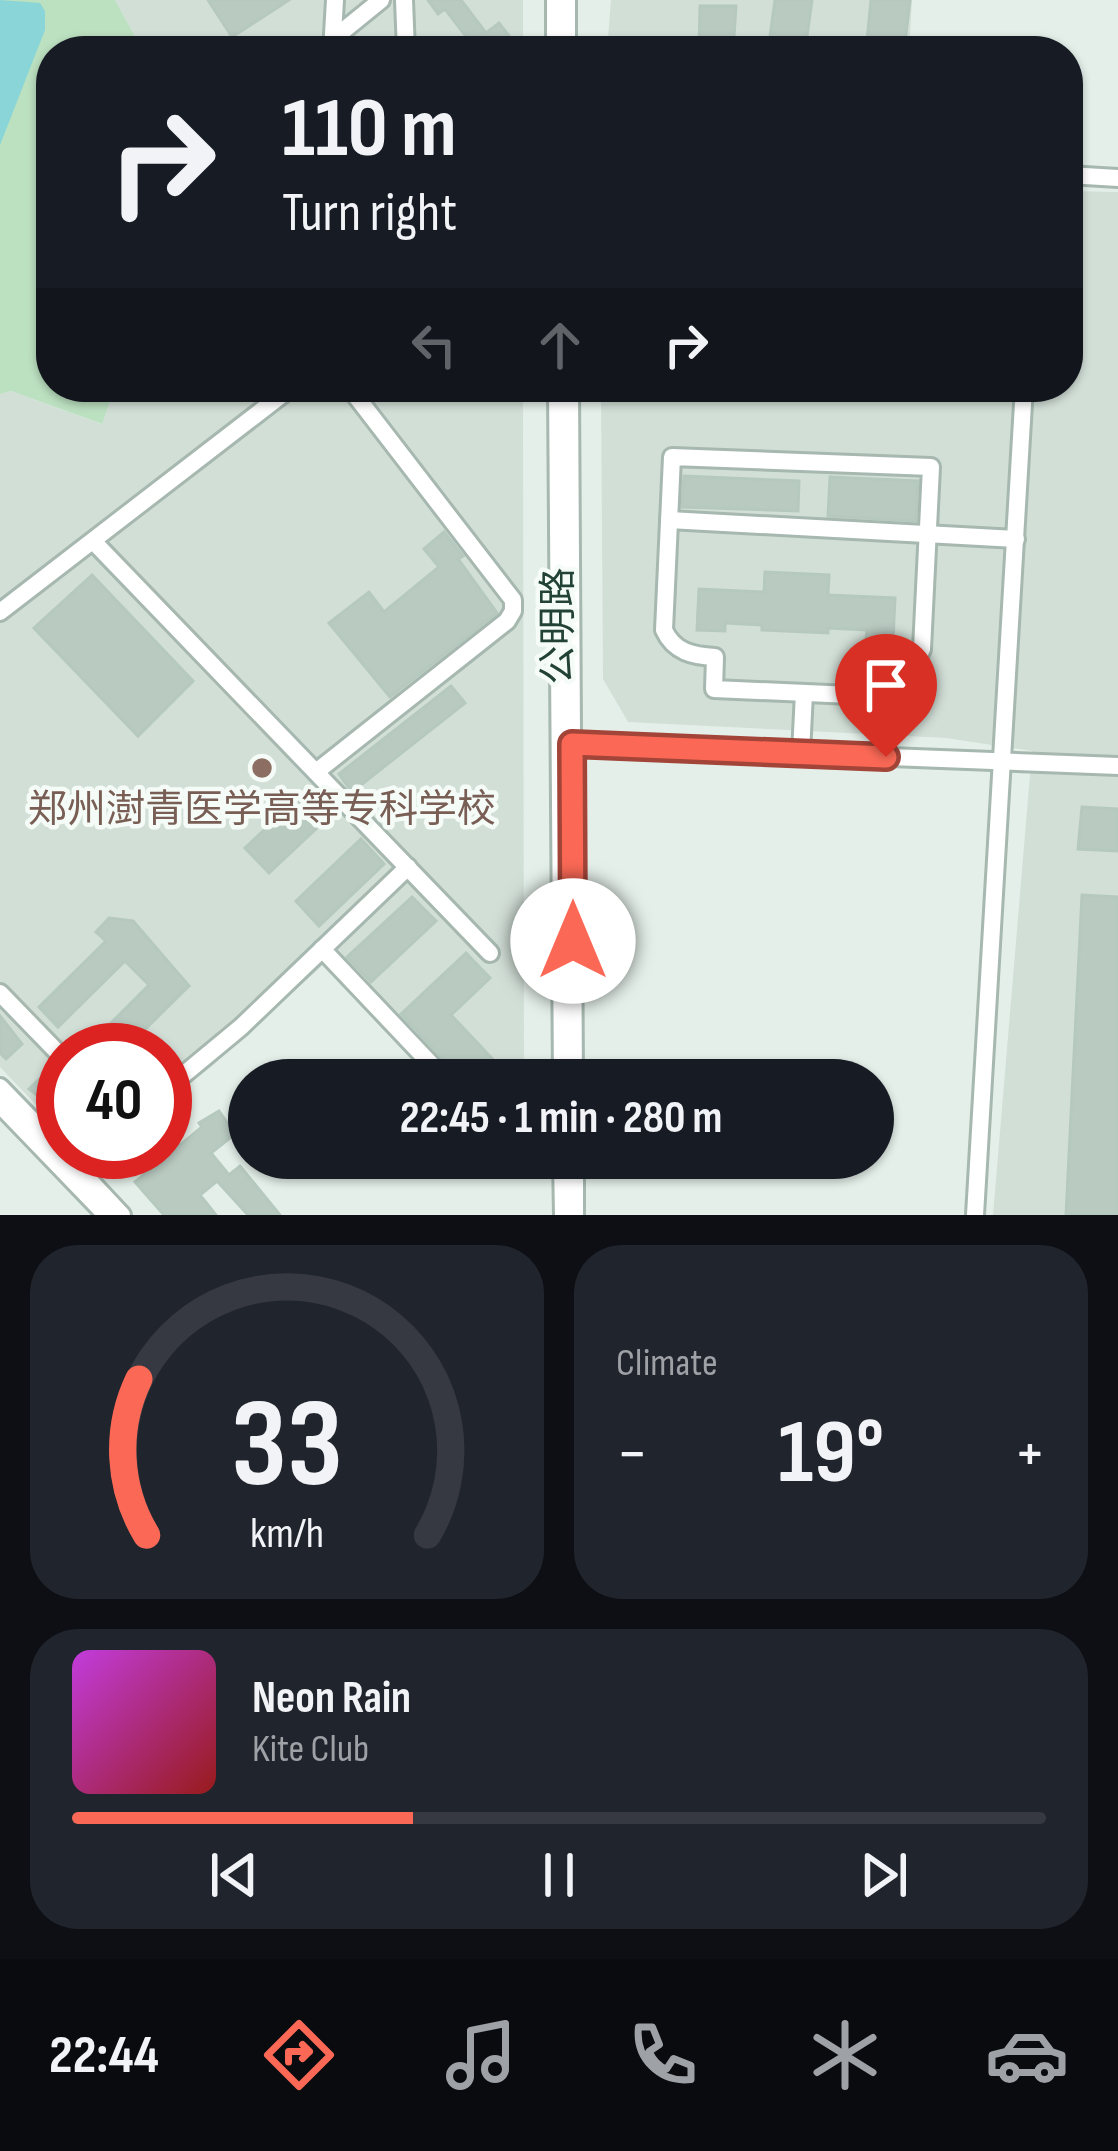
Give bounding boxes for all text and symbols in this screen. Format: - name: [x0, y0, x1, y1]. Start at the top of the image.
- text: 110 m: [282, 79, 457, 180]
- icon: right: [84, 84, 240, 240]
- text: Turn right: [282, 181, 457, 246]
- icon: left: [401, 312, 467, 378]
- icon: ahead: [527, 312, 593, 378]
- icon: right: [653, 312, 719, 378]
- street label: 公明路: [536, 567, 583, 685]
- pin: [835, 634, 937, 757]
- icon: arrive: [853, 652, 919, 718]
- marker: 郑州澍青医学高等专科学校: [249, 755, 275, 781]
- place label: 郑州澍青医学高等专科学校: [28, 787, 496, 834]
- position arrow: [510, 878, 636, 1004]
- speed limit sign: 40: [36, 1023, 192, 1179]
- text: 22:45 · 1 min · 280 m: [400, 1091, 722, 1146]
- text: Climate: [616, 1340, 718, 1387]
- text: 33: [231, 1372, 343, 1521]
- text: 19°: [778, 1400, 884, 1508]
- text: −: [616, 1415, 648, 1494]
- text: +: [1014, 1415, 1046, 1494]
- text: km/h: [250, 1508, 324, 1560]
- text: Neon Rain: [252, 1671, 411, 1726]
- text: Kite Club: [252, 1726, 369, 1773]
- icon: previous: [201, 1842, 267, 1908]
- icon: pause: [526, 1842, 592, 1908]
- icon: next: [851, 1842, 917, 1908]
- icon: directions: [257, 2013, 341, 2097]
- icon: music: [439, 2013, 523, 2097]
- icon: phone: [621, 2013, 705, 2097]
- icon: climate: [803, 2013, 887, 2097]
- icon: car: [985, 2013, 1069, 2097]
- text: 22:44: [49, 2023, 159, 2088]

